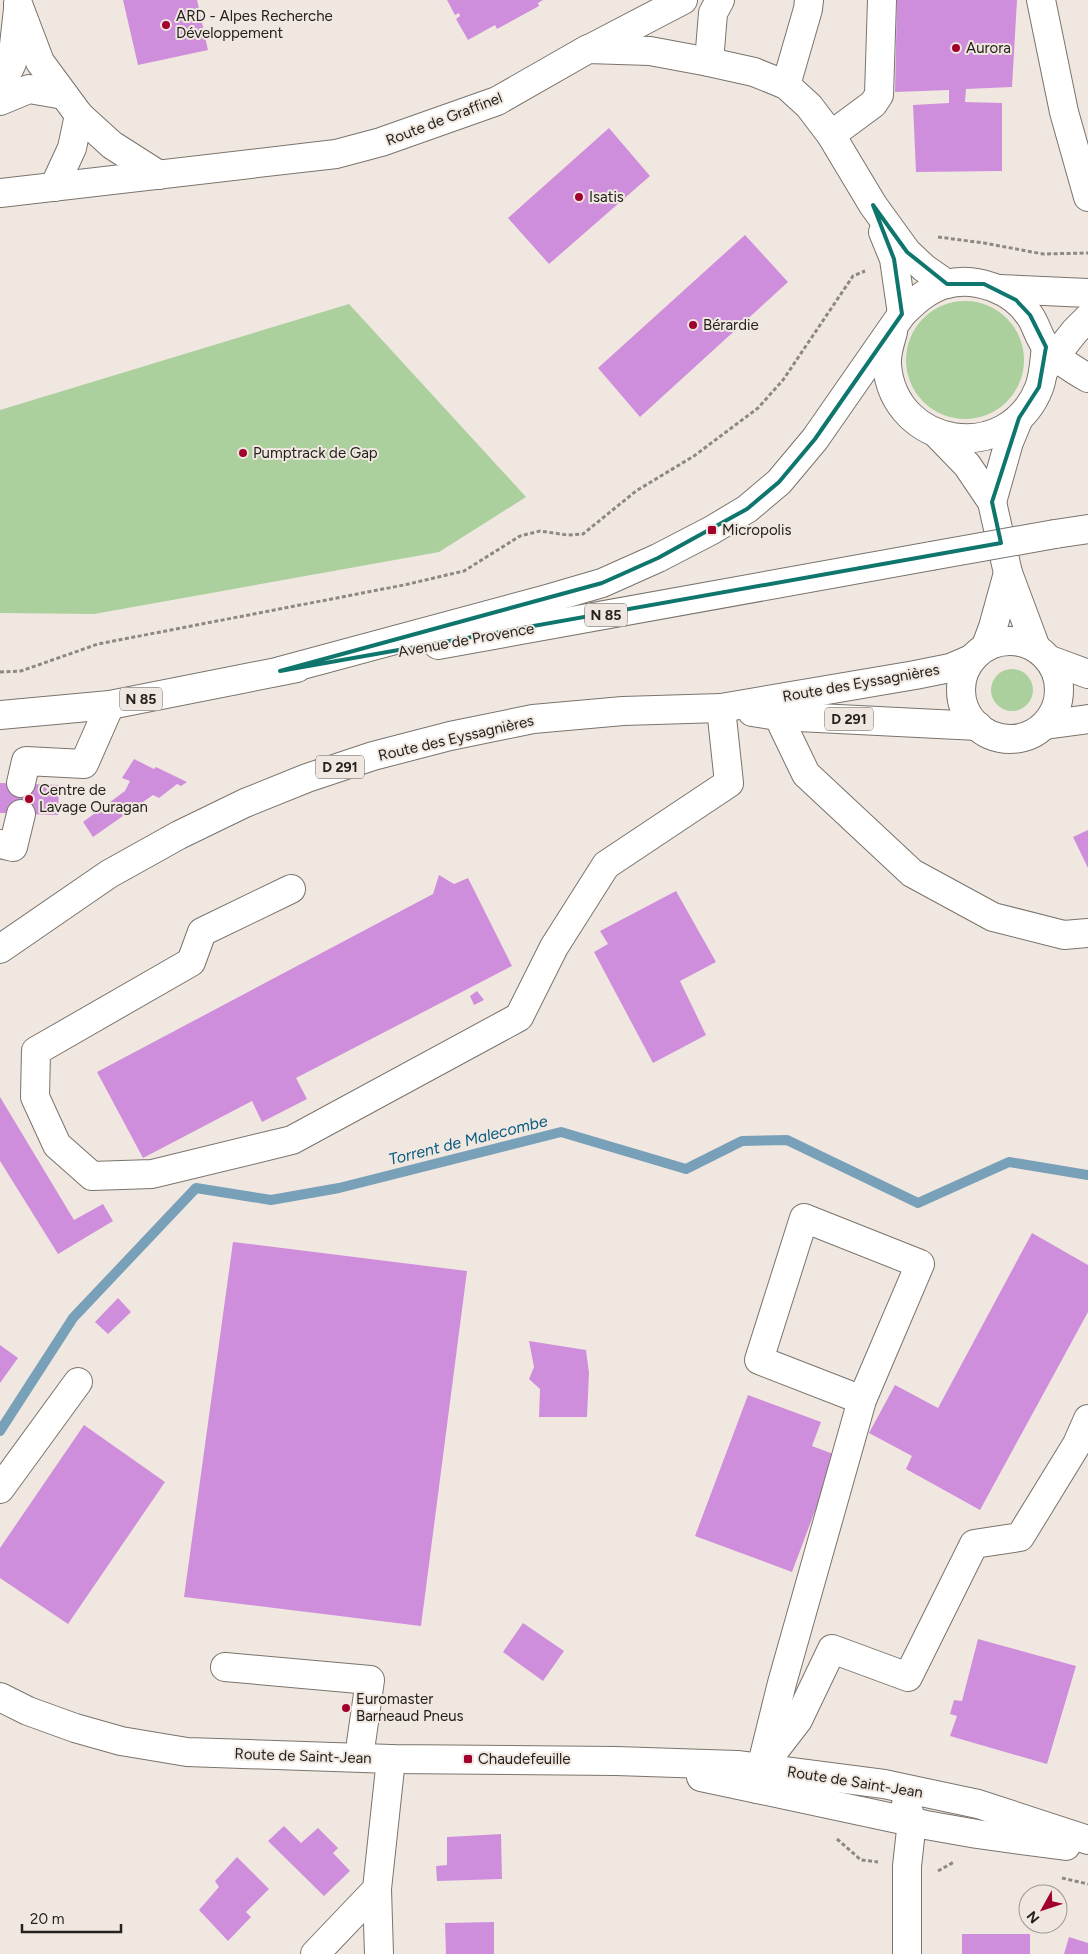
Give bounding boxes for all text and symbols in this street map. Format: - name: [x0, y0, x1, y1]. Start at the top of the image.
- place label: ARD - Alpes Recherche Développement: [176, 7, 333, 42]
- marker: ARD - Alpes Recherche Développement: [160, 19, 172, 31]
- place label: Aurora: [966, 39, 1011, 57]
- marker: Aurora: [950, 42, 962, 54]
- street label: Route de Graffinel: [383, 89, 505, 149]
- place label: Isatis: [589, 188, 624, 206]
- marker: Isatis: [573, 191, 585, 203]
- place label: Bérardie: [703, 316, 759, 334]
- marker: Bérardie: [687, 319, 699, 331]
- place label: Pumptrack de Gap: [253, 444, 378, 462]
- marker: Pumptrack de Gap: [237, 447, 249, 459]
- place label: Micropolis: [722, 521, 791, 539]
- marker: Micropolis: [706, 524, 718, 536]
- road number: N 85: [585, 604, 627, 626]
- street label: Avenue de Provence: [397, 619, 535, 661]
- street label: Route des Eyssagnières: [781, 660, 941, 706]
- road number: N 85: [120, 688, 162, 711]
- road number: D 291: [825, 708, 873, 731]
- street label: Route des Eyssagnières: [376, 711, 536, 765]
- road number: D 291: [316, 756, 364, 779]
- place label: Centre de Lavage Ouragan: [39, 781, 148, 816]
- marker: Centre de Lavage Ouragan: [23, 793, 35, 805]
- water label: Torrent de Malecombe: [387, 1111, 550, 1169]
- place label: Euromaster Barneaud Pneus: [356, 1690, 464, 1725]
- marker: Euromaster Barneaud Pneus: [340, 1702, 352, 1714]
- street label: Route de Saint-Jean: [234, 1745, 372, 1767]
- place label: Chaudefeuille: [478, 1750, 571, 1768]
- marker: Chaudefeuille: [462, 1753, 474, 1765]
- street label: Route de Saint-Jean: [786, 1762, 924, 1802]
- north arrow: [1018, 1884, 1068, 1934]
- scale bar: [22, 1902, 121, 1934]
- text: N: [1023, 1907, 1043, 1927]
- text: 20 m: [30, 1910, 64, 1928]

